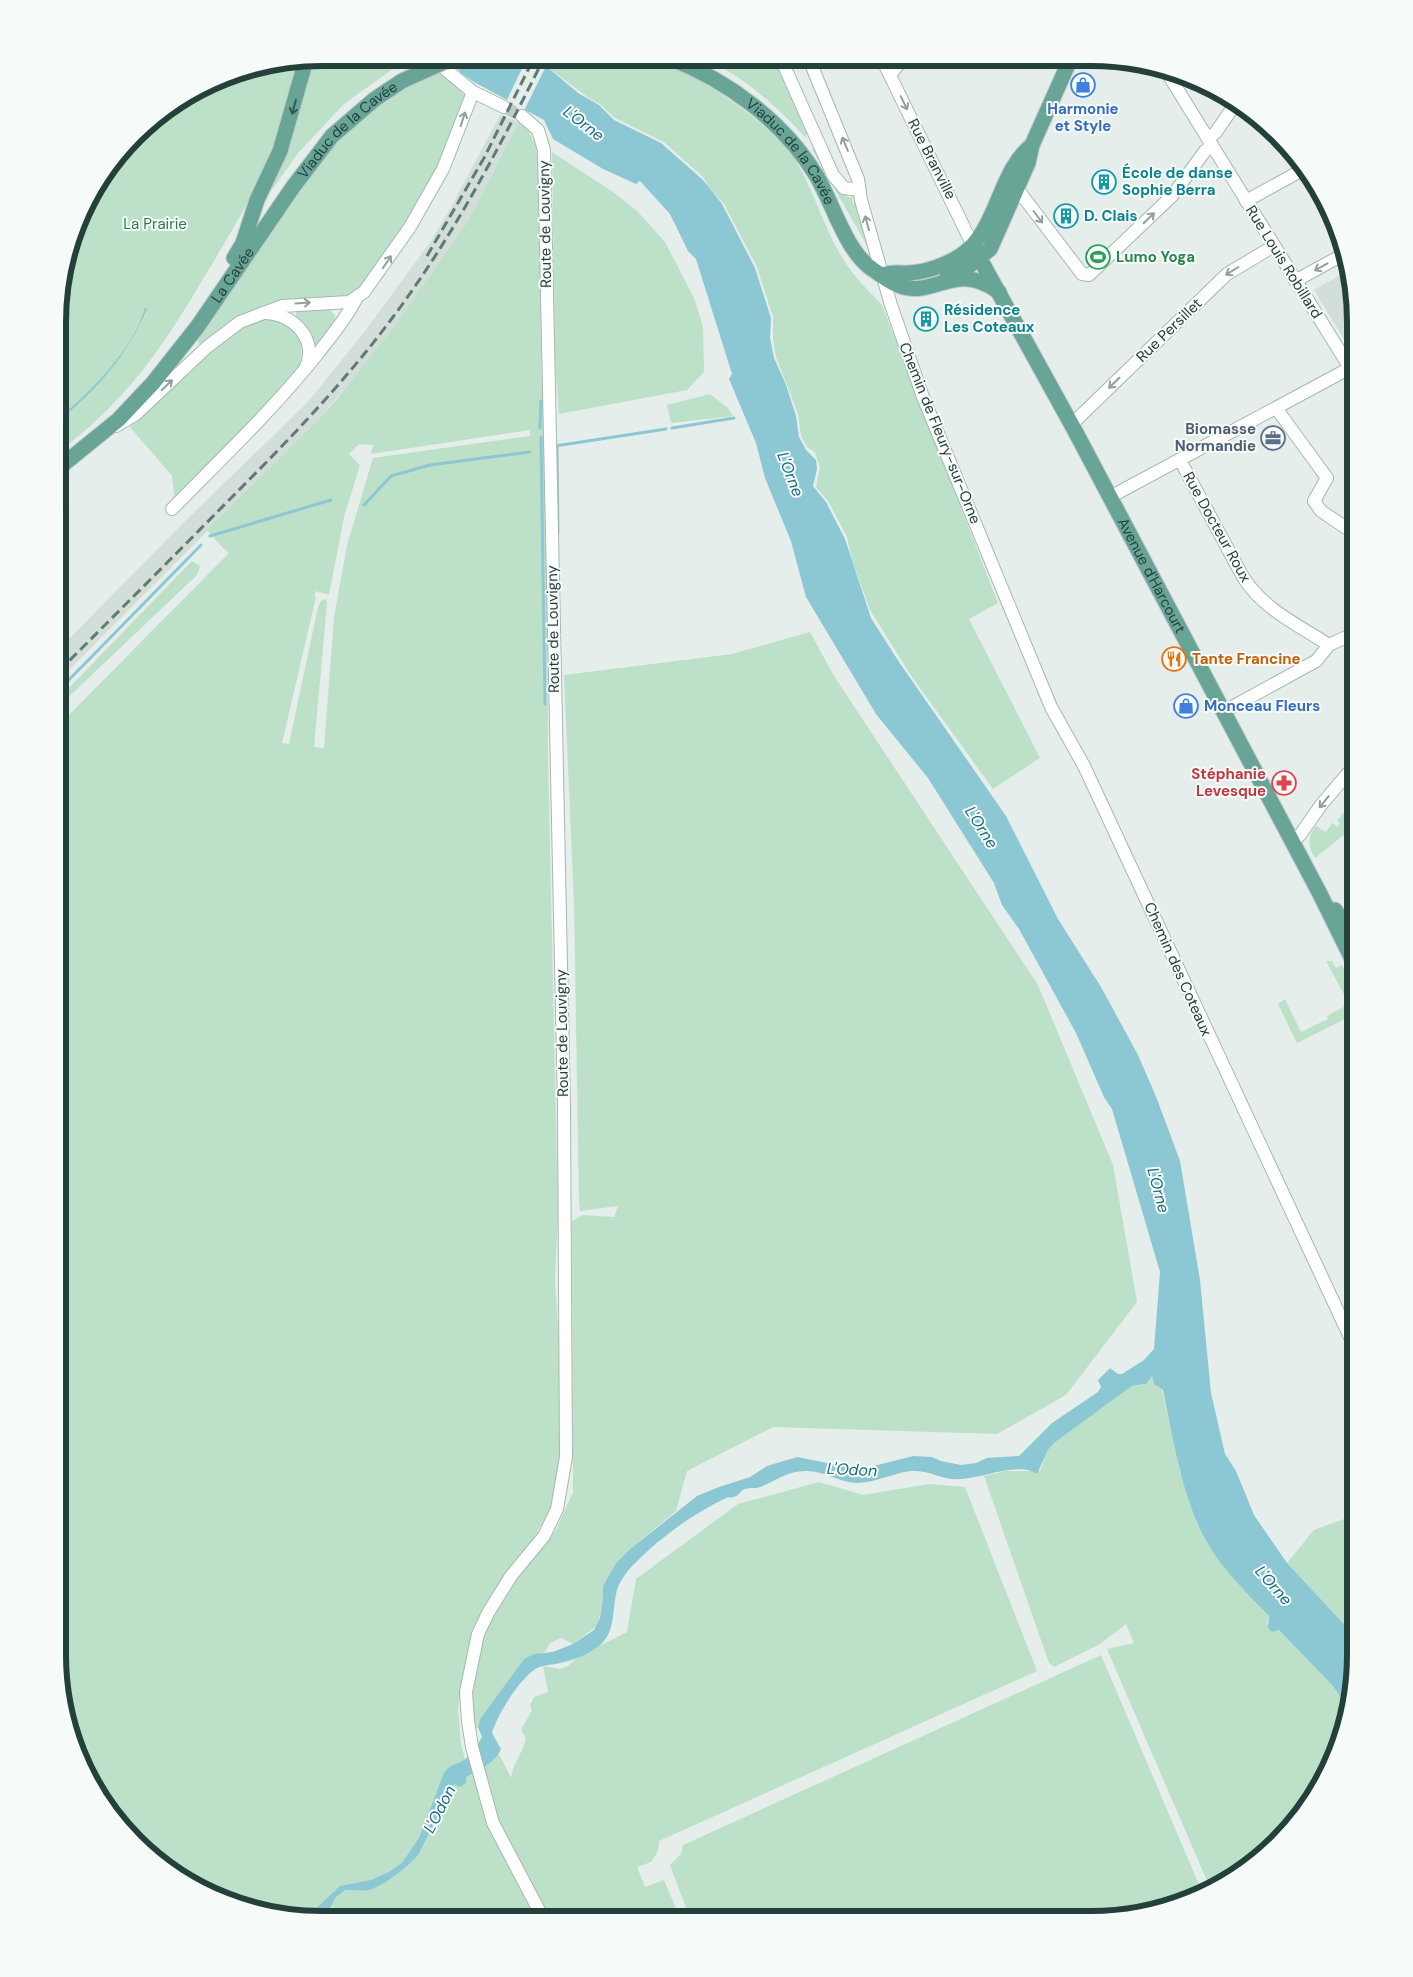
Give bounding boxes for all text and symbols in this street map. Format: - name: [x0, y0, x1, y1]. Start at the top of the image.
- shop icon: Harmonie et Style: [1070, 72, 1096, 98]
- street label: Viaduc de la Cavée: [293, 77, 401, 183]
- street label: Viaduc de la Cavée: [742, 94, 840, 208]
- one-way arrow: [899, 95, 909, 110]
- one-way arrow: [289, 99, 298, 115]
- place label: Harmonie et Style: [1047, 99, 1119, 136]
- water label: L'Orne: [559, 101, 608, 146]
- one-way arrow: [458, 111, 468, 127]
- street label: Rue Branville: [903, 115, 961, 203]
- one-way arrow: [840, 136, 849, 151]
- street label: Route de Louvigny: [534, 159, 556, 288]
- place label: École de danse Sophie Berra: [1122, 163, 1233, 200]
- building icon: École de danse Sophie Berra: [1091, 169, 1117, 195]
- street label: Rue Louis Robillard: [1241, 202, 1327, 322]
- building icon: D. Clais: [1053, 203, 1079, 229]
- place label: D. Clais: [1084, 206, 1137, 226]
- one-way arrow: [1033, 210, 1043, 224]
- one-way arrow: [1143, 212, 1156, 224]
- park label: La Prairie: [123, 214, 187, 234]
- one-way arrow: [862, 216, 872, 232]
- street label: La Cavée: [207, 243, 259, 307]
- sports icon: Lumo Yoga: [1085, 244, 1111, 270]
- place label: Lumo Yoga: [1116, 247, 1195, 267]
- one-way arrow: [382, 255, 392, 269]
- one-way arrow: [1313, 262, 1328, 272]
- one-way arrow: [1226, 266, 1240, 276]
- street label: Rue Persillet: [1132, 293, 1206, 366]
- one-way arrow: [295, 299, 311, 308]
- place label: Résidence Les Coteaux: [944, 300, 1035, 337]
- building icon: Résidence Les Coteaux: [913, 306, 939, 332]
- street label: Chemin de Fleury-sur-Orne: [894, 339, 986, 527]
- one-way arrow: [1109, 376, 1121, 388]
- one-way arrow: [161, 379, 174, 391]
- place label: Biomasse Normandie: [1175, 419, 1256, 456]
- office icon: Biomasse Normandie: [1260, 425, 1286, 451]
- water label: L'Orne: [772, 449, 809, 500]
- street label: Rue Docteur Roux: [1178, 468, 1256, 586]
- street label: Avenue d'Harcourt: [1113, 514, 1190, 637]
- street label: Route de Louvigny: [542, 564, 564, 693]
- restaurant icon: Tante Francine: [1161, 646, 1187, 672]
- place label: Tante Francine: [1192, 649, 1301, 669]
- shop icon: Monceau Fleurs: [1173, 693, 1199, 719]
- place label: Monceau Fleurs: [1204, 696, 1320, 716]
- place label: Stéphanie Levesque: [1191, 764, 1266, 801]
- pharmacy icon: Stéphanie Levesque: [1271, 770, 1297, 796]
- one-way arrow: [1318, 795, 1329, 808]
- water label: L'Orne: [960, 802, 1003, 852]
- street label: Chemin des Coteaux: [1139, 899, 1217, 1040]
- street label: Route de Louvigny: [551, 968, 573, 1097]
- water label: L'Orne: [1142, 1165, 1175, 1215]
- water label: L'Odon: [826, 1458, 878, 1481]
- water label: L'Orne: [1251, 1561, 1297, 1610]
- water label: L'Odon: [419, 1782, 460, 1837]

